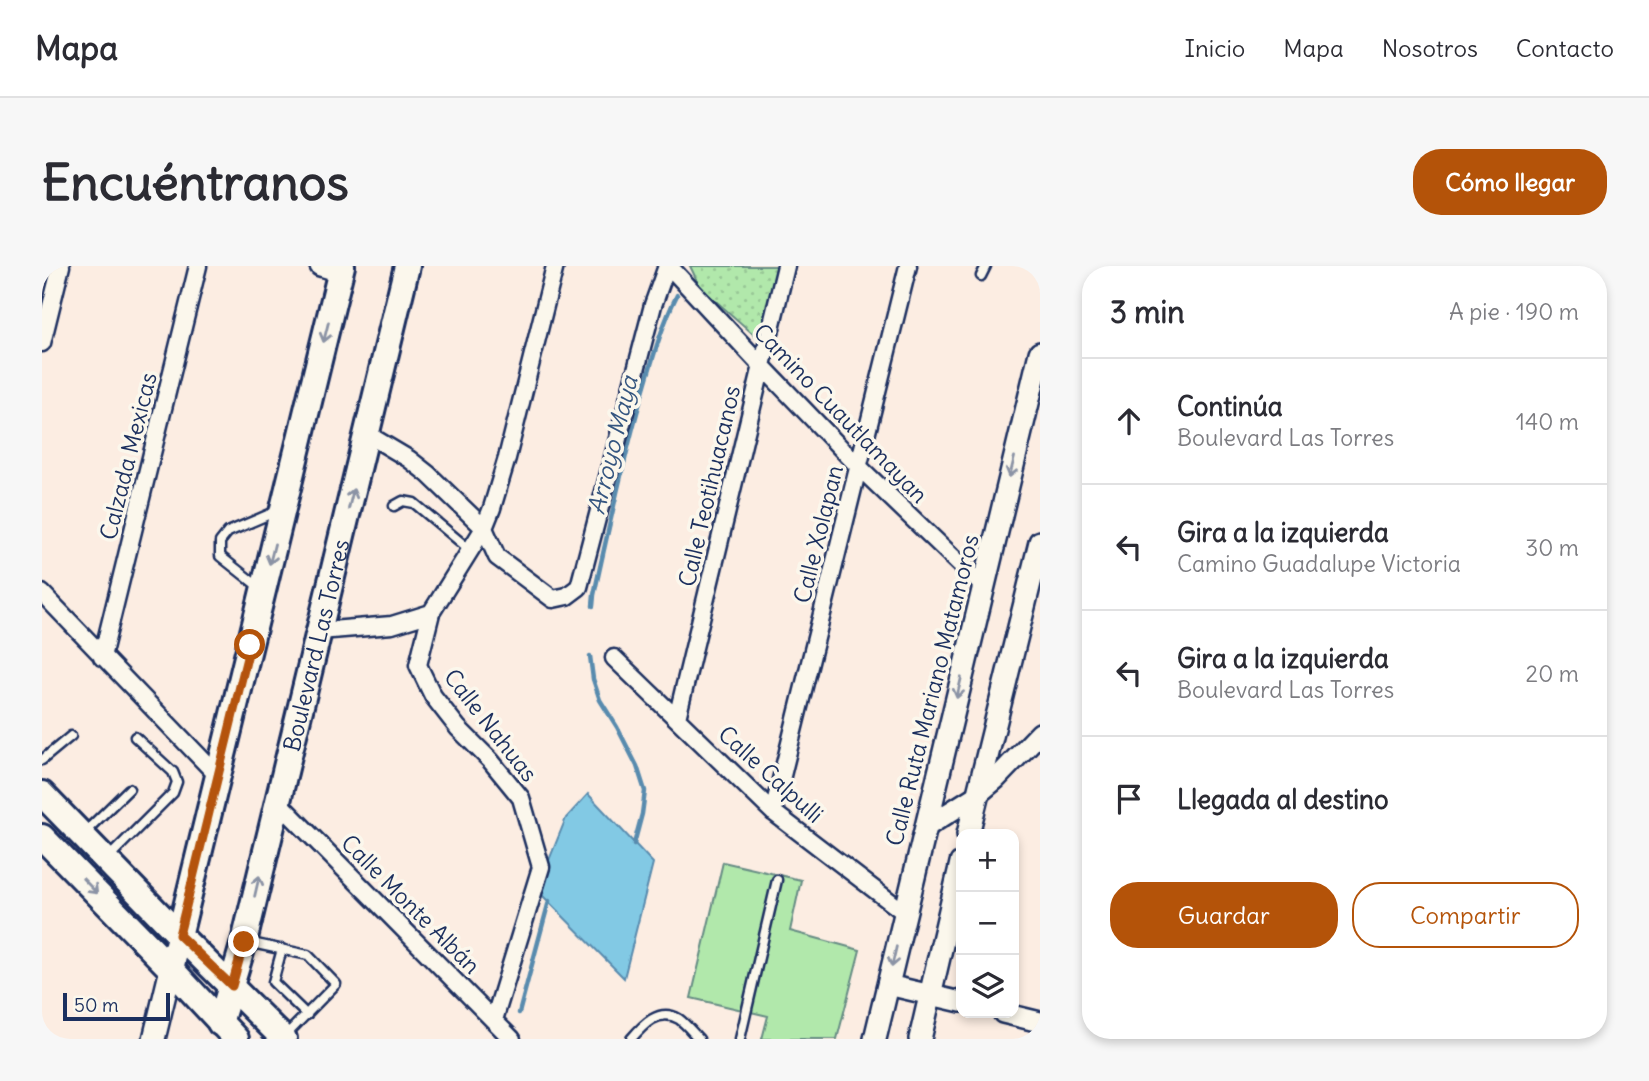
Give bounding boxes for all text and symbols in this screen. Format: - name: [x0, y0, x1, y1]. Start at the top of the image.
- text: Mapa: [35, 27, 118, 69]
- text: Inicio: [1185, 33, 1245, 63]
- text: Mapa: [1283, 33, 1344, 63]
- text: Nosotros: [1382, 33, 1478, 63]
- text: Contacto: [1516, 33, 1614, 63]
- button: Cómo llegar: [1413, 149, 1607, 215]
- text: Encuéntranos: [42, 152, 349, 213]
- text: 3 min: [1110, 293, 1185, 331]
- text: A pie · 190 m: [1449, 297, 1579, 326]
- street label: Camino Cuautlamayan: [748, 317, 934, 509]
- one-way arrow: [319, 320, 332, 343]
- street label: Calzada Mexicas: [93, 369, 163, 543]
- water label: Arroyo Maya: [580, 372, 644, 517]
- street label: Calle Teotihuacanos: [672, 383, 746, 589]
- text: Continúa: [1177, 390, 1283, 423]
- icon: ahead: [1110, 402, 1148, 440]
- text: 140 m: [1516, 407, 1579, 436]
- text: Boulevard Las Torres: [1177, 423, 1394, 452]
- one-way arrow: [1005, 455, 1019, 478]
- street label: Calle Xolapan: [787, 462, 849, 606]
- one-way arrow: [345, 488, 358, 510]
- text: Gira a la izquierda: [1177, 516, 1389, 549]
- icon: left: [1110, 528, 1148, 566]
- street label: Calle Ruta Mariano Matamoros: [879, 531, 985, 849]
- text: 30 m: [1525, 533, 1579, 562]
- street label: Boulevard Las Torres: [276, 536, 355, 754]
- one-way arrow: [265, 542, 278, 564]
- text: Camino Guadalupe Victoria: [1177, 549, 1461, 578]
- route start: [234, 629, 265, 660]
- text: Gira a la izquierda: [1177, 642, 1389, 675]
- icon: left: [1110, 654, 1148, 692]
- text: 20 m: [1526, 659, 1579, 688]
- street label: Calle Nahuas: [438, 663, 544, 787]
- text: Boulevard Las Torres: [1177, 675, 1394, 704]
- one-way arrow: [952, 676, 965, 699]
- street label: Calle Calpulli: [712, 719, 830, 829]
- icon: arrive: [1110, 780, 1148, 818]
- text: Llegada al destino: [1177, 783, 1389, 816]
- street label: Calle Monte Albán: [335, 828, 487, 980]
- map controls: [956, 829, 1019, 1018]
- button: +: [956, 829, 1019, 892]
- one-way arrow: [252, 876, 265, 898]
- one-way arrow: [81, 877, 98, 894]
- button: Guardar: [1110, 882, 1338, 948]
- button: Compartir: [1352, 882, 1579, 948]
- button: −: [956, 892, 1019, 955]
- route end: [228, 926, 259, 957]
- one-way arrow: [887, 945, 901, 968]
- button: layers: [956, 955, 1019, 1018]
- scale bar: [63, 990, 170, 1022]
- text: 50 m: [74, 993, 119, 1017]

